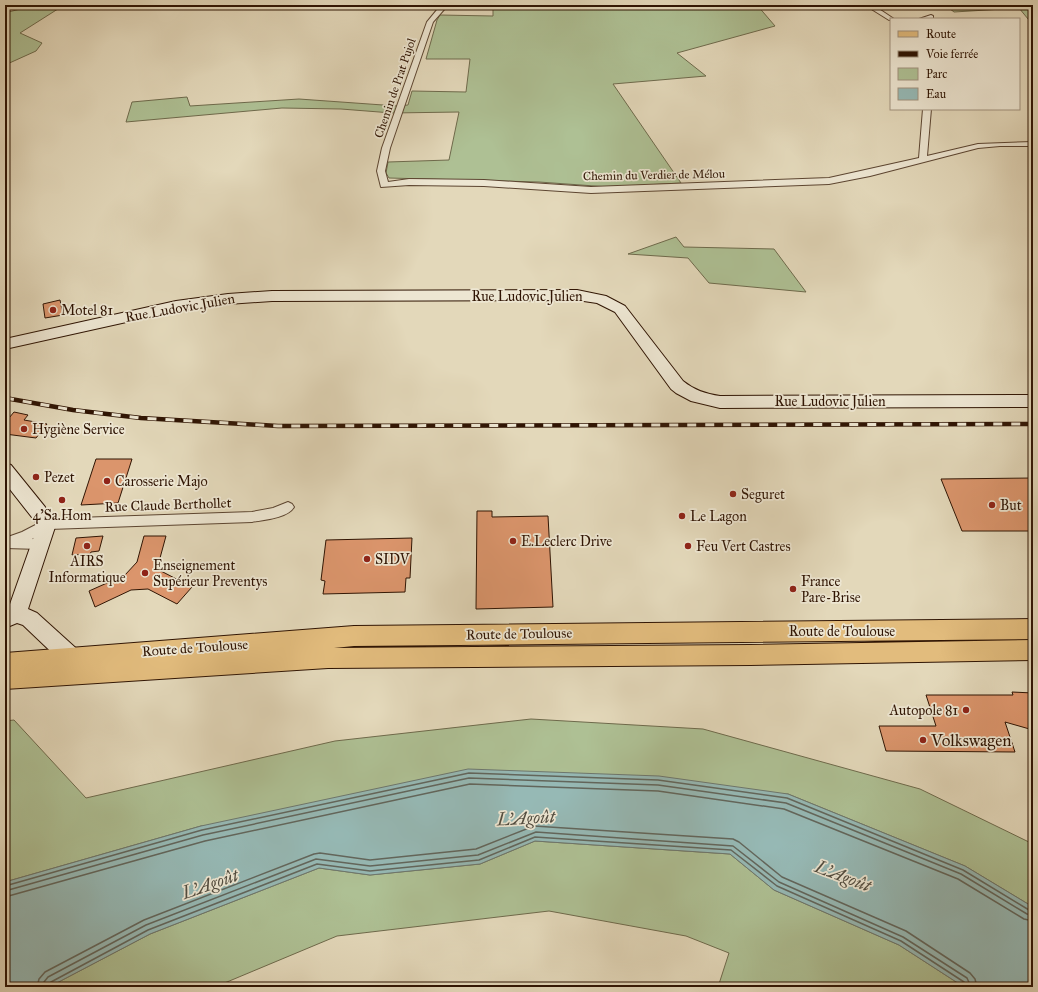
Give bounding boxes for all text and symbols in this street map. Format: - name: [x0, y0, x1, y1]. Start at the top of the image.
- legend: [890, 18, 1020, 110]
- text: Route: [926, 27, 956, 41]
- street label: Chemin de Prat Pujol: [371, 36, 419, 140]
- text: Voie ferrée: [925, 47, 978, 61]
- text: Parc: [926, 67, 947, 81]
- text: Eau: [926, 87, 947, 101]
- street label: Chemin du Verdier de Mélou: [583, 167, 726, 183]
- street label: Rue Ludovic Julien: [471, 288, 583, 306]
- street label: Rue Ludovic Julien: [124, 290, 237, 327]
- place label: Motel 81: [61, 302, 113, 319]
- marker: Motel 81: [48, 305, 58, 315]
- street label: Rue Ludovic Julien: [774, 393, 886, 411]
- place label: Hygiène Service: [32, 421, 125, 438]
- marker: Hygiène Service: [19, 424, 29, 434]
- place label: Pezet: [44, 469, 75, 486]
- marker: Pezet: [31, 472, 41, 482]
- place label: Carosserie Majo: [115, 473, 208, 490]
- marker: Carosserie Majo: [102, 476, 112, 486]
- place label: Seguret: [741, 486, 785, 503]
- marker: Seguret: [728, 489, 738, 499]
- street label: Rue Claude Berthollet: [104, 494, 232, 516]
- marker: 4'Sa.Hom: [57, 495, 67, 505]
- place label: But: [1000, 497, 1022, 514]
- marker: But: [987, 500, 997, 510]
- place label: 4'Sa.Hom: [32, 507, 92, 524]
- place label: Le Lagon: [690, 508, 747, 525]
- marker: Le Lagon: [677, 511, 687, 521]
- place label: E.Leclerc Drive: [521, 533, 612, 550]
- marker: E.Leclerc Drive: [508, 536, 518, 546]
- place label: Feu Vert Castres: [696, 538, 791, 555]
- marker: AIRS Informatique: [82, 541, 92, 551]
- marker: Feu Vert Castres: [683, 541, 693, 551]
- place label: SIDV: [375, 551, 411, 568]
- place label: AIRS Informatique: [49, 553, 126, 587]
- marker: SIDV: [362, 554, 372, 564]
- place label: Enseignement Supérieur Preventys: [153, 557, 267, 590]
- marker: Enseignement Supérieur Preventys: [140, 568, 150, 578]
- place label: France Pare-Brise: [801, 573, 861, 606]
- marker: France Pare-Brise: [788, 584, 798, 594]
- street label: Route de Toulouse: [789, 623, 895, 640]
- street label: Route de Toulouse: [466, 625, 572, 643]
- street label: Route de Toulouse: [141, 636, 249, 660]
- place label: Autopole 81: [888, 702, 958, 719]
- marker: Autopole 81: [961, 705, 971, 715]
- place label: Volkswagen: [930, 730, 1011, 751]
- marker: Volkswagen: [918, 735, 928, 745]
- water label: L'Agoût: [495, 805, 557, 831]
- water label: L'Agoût: [811, 855, 875, 897]
- water label: L'Agoût: [178, 864, 242, 904]

